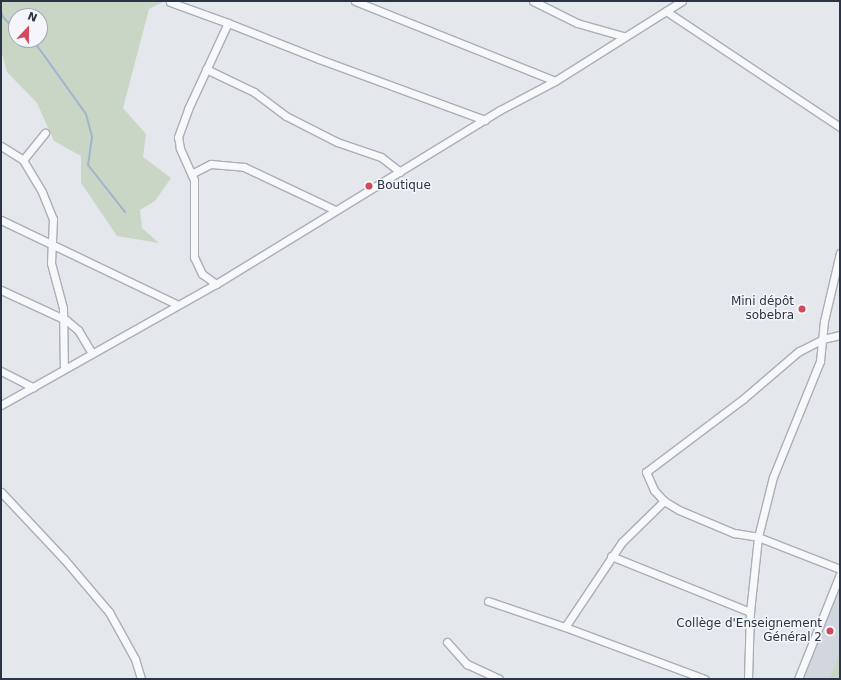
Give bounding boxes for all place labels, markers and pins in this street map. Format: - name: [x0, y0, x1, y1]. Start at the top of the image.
- place label: Boutique: [377, 179, 431, 193]
- marker: Boutique: [364, 181, 374, 191]
- place label: Mini dépôt sobebra: [731, 295, 794, 323]
- marker: Mini dépôt sobebra: [797, 304, 807, 314]
- place label: Collège d'Enseignement Général 2: [676, 617, 822, 645]
- marker: Collège d'Enseignement Général 2: [825, 626, 835, 636]

